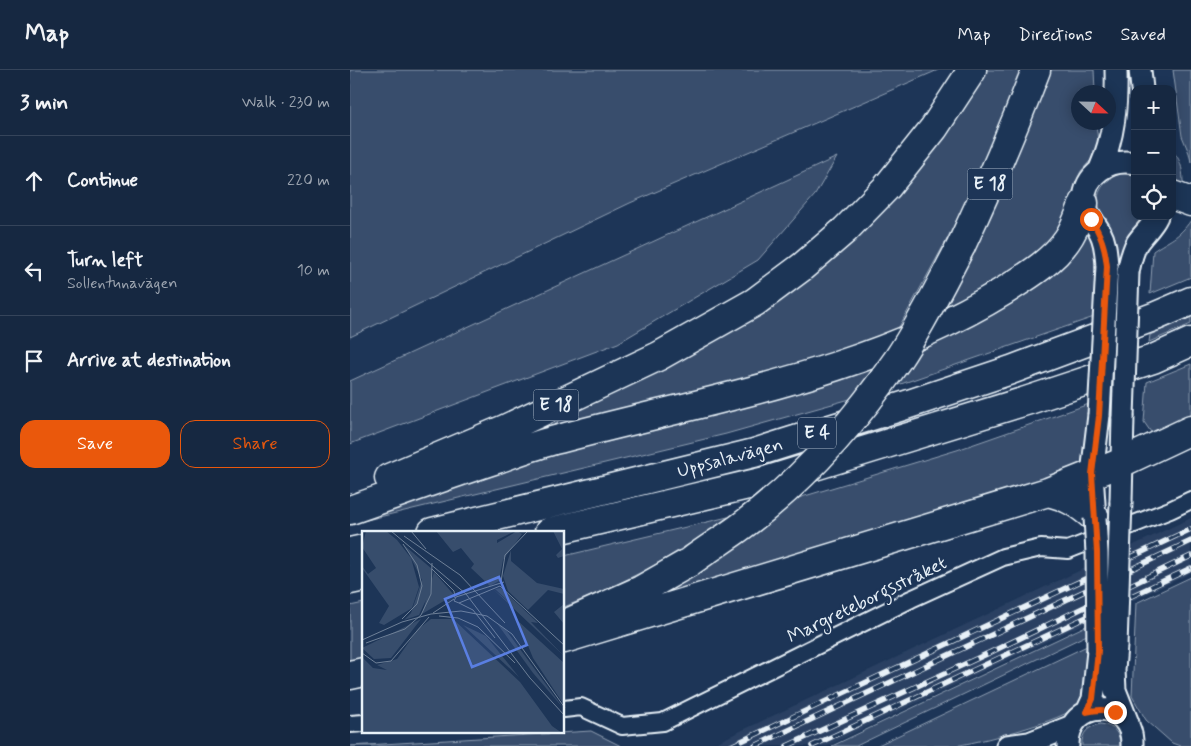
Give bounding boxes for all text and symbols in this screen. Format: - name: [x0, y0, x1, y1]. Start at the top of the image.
- text: Map: [25, 19, 69, 50]
- text: Map: [958, 23, 991, 47]
- text: Directions: [1019, 23, 1093, 47]
- text: Saved: [1121, 23, 1166, 47]
- north arrow: [1071, 85, 1116, 130]
- map controls: [1131, 85, 1176, 220]
- button: +: [1131, 85, 1176, 130]
- text: 3 min: [20, 89, 68, 117]
- text: Walk · 230 m: [242, 92, 330, 113]
- button: −: [1131, 130, 1176, 175]
- icon: ahead: [20, 167, 48, 195]
- text: Continue: [67, 168, 138, 193]
- road number: E 18: [968, 168, 1012, 200]
- text: 220 m: [287, 170, 330, 191]
- button: locate: [1131, 175, 1176, 220]
- route start: [1080, 208, 1103, 231]
- text: Turn left: [67, 248, 143, 273]
- icon: left: [20, 257, 48, 285]
- text: 10 m: [297, 260, 330, 281]
- text: Sollentunavägen: [67, 273, 177, 294]
- icon: arrive: [20, 347, 48, 375]
- text: Arrive at destination: [67, 348, 231, 373]
- road number: E 18: [534, 390, 578, 420]
- road number: E 4: [798, 418, 836, 448]
- button: Save: [20, 420, 170, 468]
- button: Share: [180, 420, 330, 468]
- street label: Uppsalavägen: [674, 432, 786, 485]
- inset map: [362, 531, 565, 734]
- street label: Margreteborgsstråket: [783, 550, 952, 652]
- route end: [1104, 701, 1127, 724]

